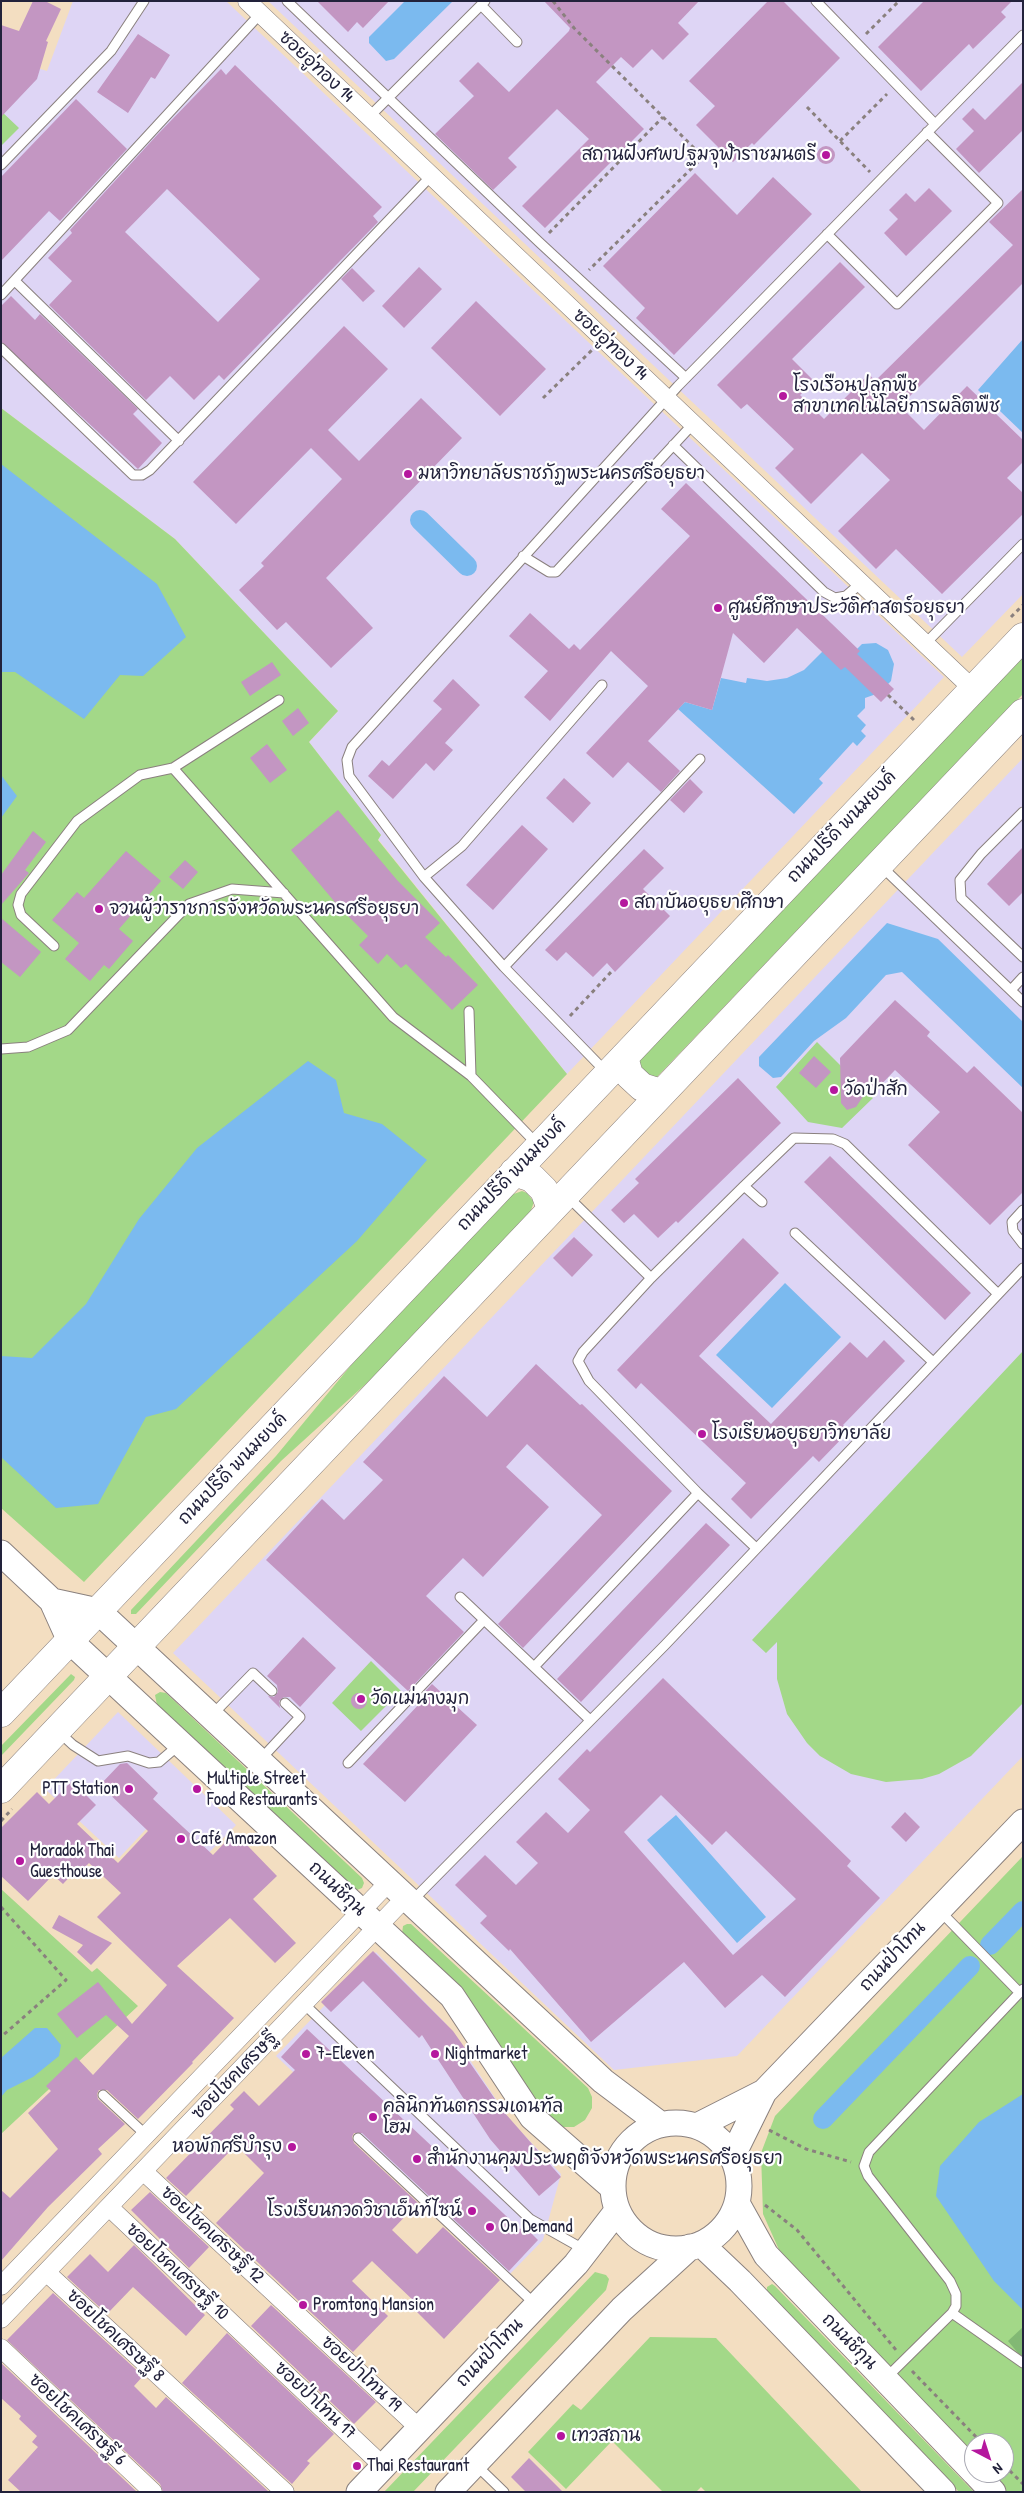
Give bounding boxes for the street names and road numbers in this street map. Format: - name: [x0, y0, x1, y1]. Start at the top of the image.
- street label: ซอยอู่ทอง 14: [274, 27, 358, 107]
- street label: ซอยอู่ทอง 14: [568, 305, 652, 385]
- street label: ถนนปรีดี พนมยงค์: [783, 766, 901, 888]
- street label: ถนนปรีดี พนมยงค์: [453, 1114, 571, 1236]
- street label: ถนนปรีดี พนมยงค์: [174, 1408, 292, 1530]
- street label: ถนนชีกุน: [304, 1857, 370, 1921]
- street label: ถนนป่าโทน: [855, 1918, 931, 1996]
- street label: ซอยโชคเศรษฐี: [188, 2028, 282, 2124]
- street label: ซอยโชคเศรษฐี 12: [156, 2182, 268, 2288]
- street label: ซอยโชคเศรษฐี 10: [121, 2219, 233, 2325]
- street label: ซอยโชคเศรษฐี 8: [62, 2285, 168, 2387]
- street label: ถนนชีกุน: [817, 2309, 881, 2375]
- street label: ถนนป่าโทน: [452, 2314, 528, 2392]
- street label: ซอยป่าโทน 19: [316, 2331, 406, 2417]
- street label: ซอยป่าโทน 17: [270, 2358, 360, 2444]
- street label: ซอยโชคเศรษฐี 6: [24, 2369, 130, 2471]

